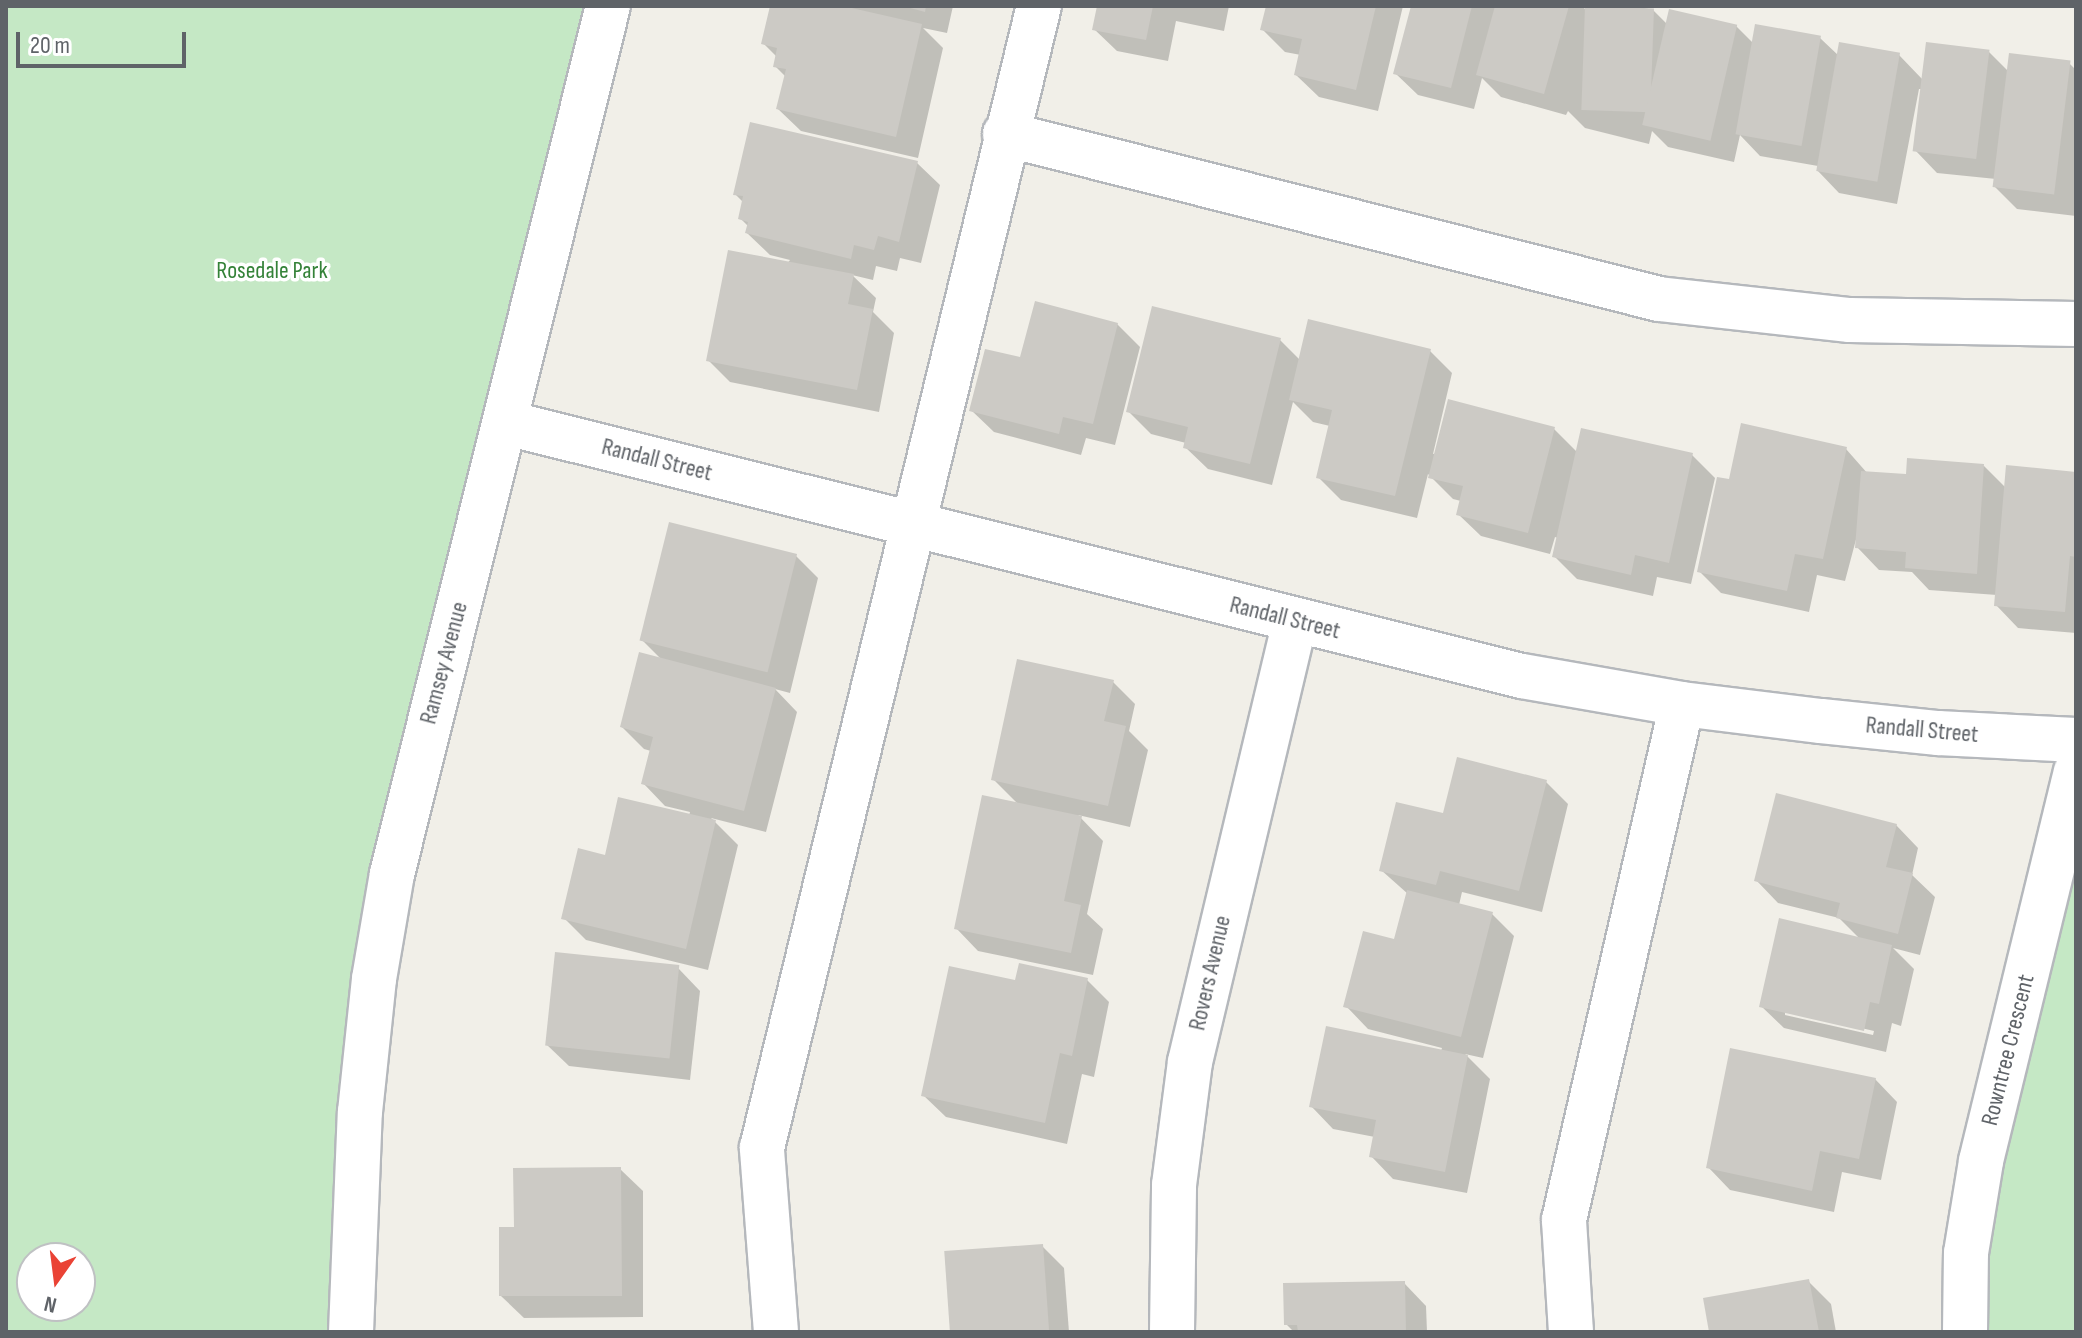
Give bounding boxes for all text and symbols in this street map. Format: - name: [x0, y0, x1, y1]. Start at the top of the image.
- scale bar: [20, 16, 190, 66]
- text: 20 m: [30, 31, 70, 60]
- park label: Rosedale Park: [216, 257, 328, 285]
- street label: Randall Street: [599, 432, 715, 488]
- street label: Randall Street: [1227, 590, 1343, 646]
- street label: Ramsey Avenue: [414, 599, 474, 727]
- street label: Randall Street: [1864, 711, 1980, 749]
- street label: Rovers Avenue: [1183, 913, 1237, 1033]
- street label: Rowntree Crescent: [1975, 971, 2041, 1129]
- north arrow: [16, 1242, 96, 1322]
- text: N: [42, 1289, 60, 1318]

